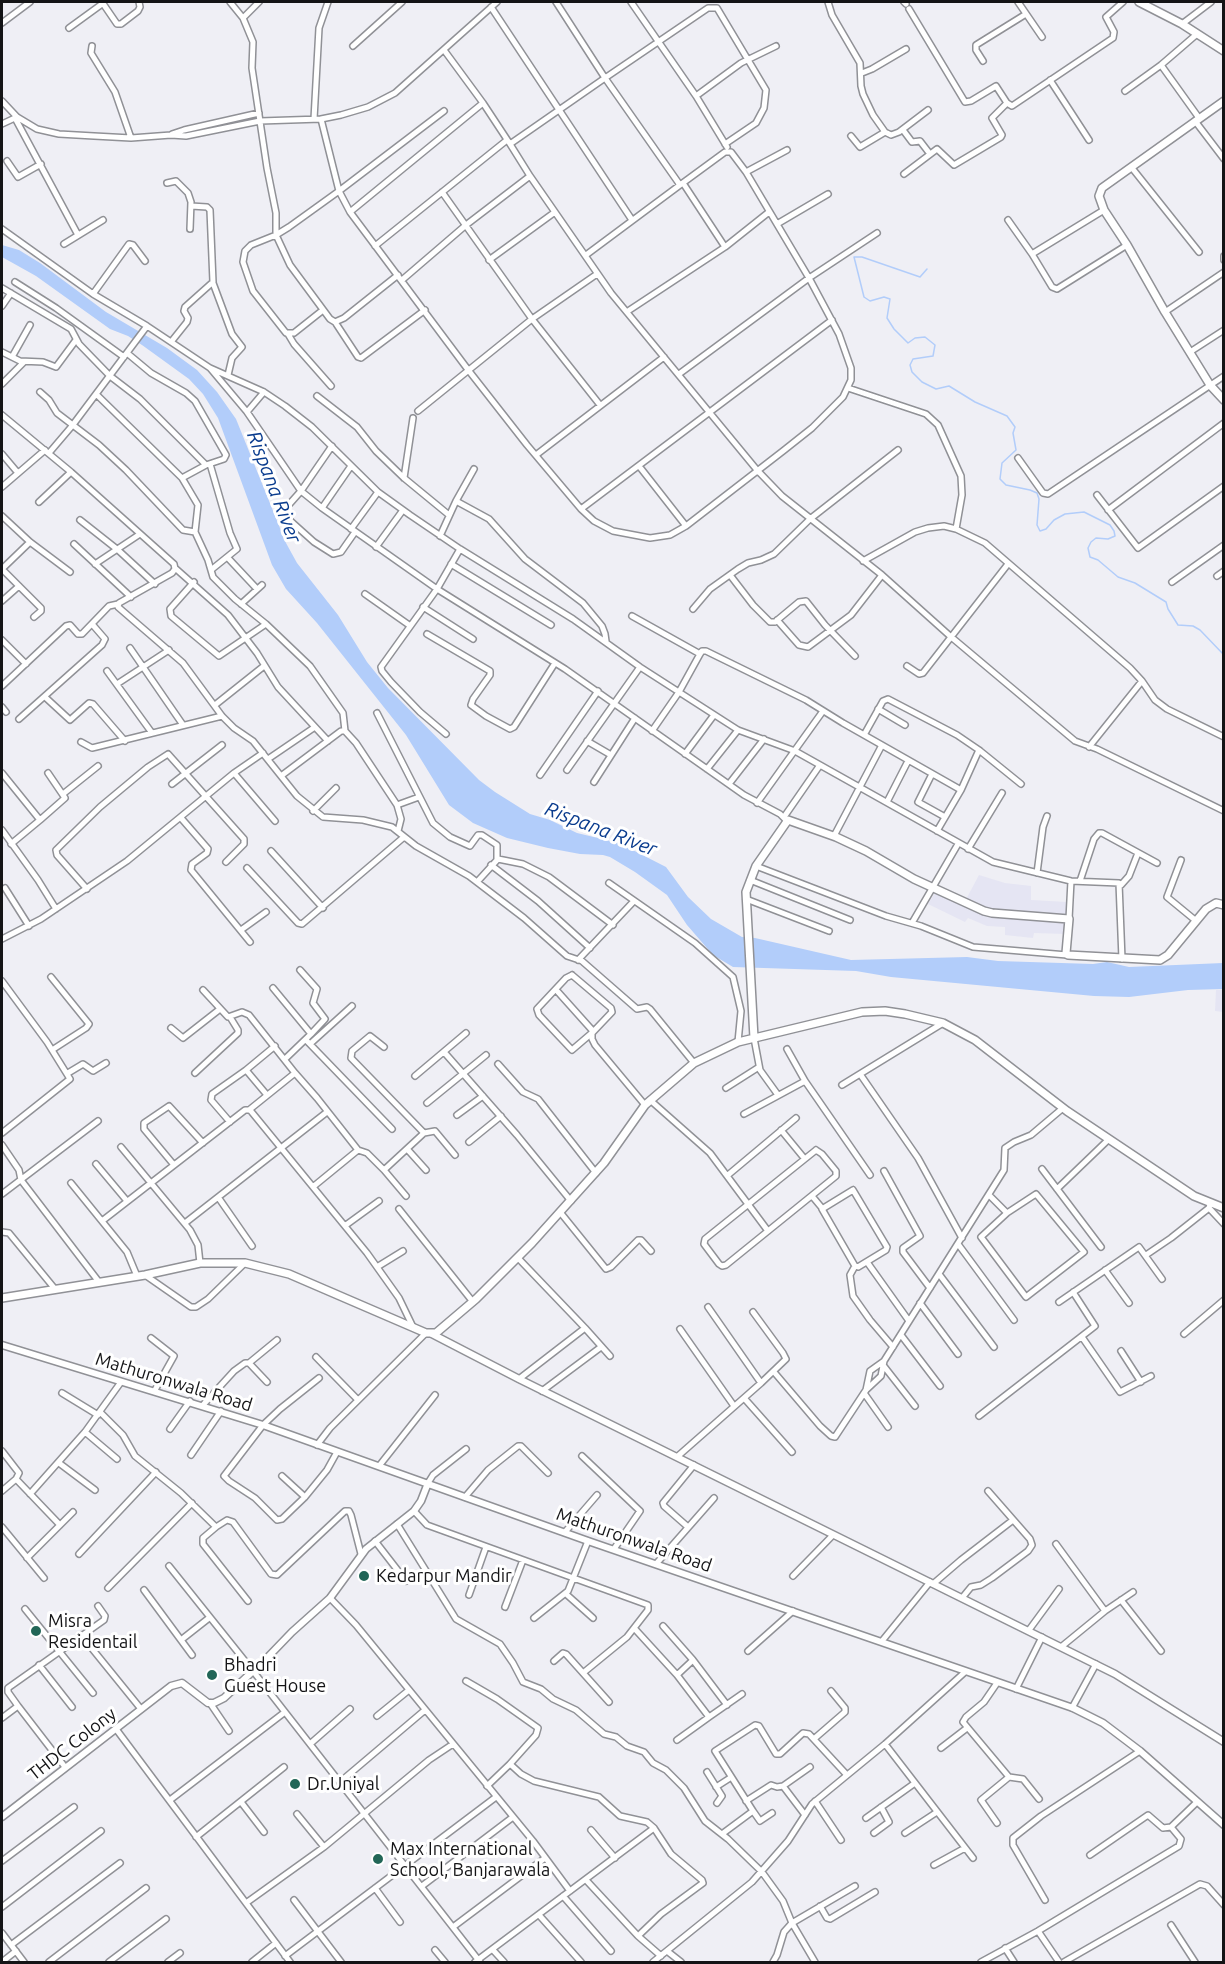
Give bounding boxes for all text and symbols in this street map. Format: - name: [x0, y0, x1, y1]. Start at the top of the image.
- water label: Rispana River: [242, 428, 306, 546]
- water label: Rispana River: [542, 797, 660, 861]
- street label: Mathuronwala Road: [93, 1348, 255, 1416]
- street label: Mathuronwala Road: [553, 1503, 715, 1577]
- place label: Kedarpur Mandir: [376, 1565, 512, 1587]
- marker: Kedarpur Mandir: [357, 1569, 371, 1583]
- place label: Misra Residentail: [48, 1610, 137, 1652]
- marker: Misra Residentail: [29, 1624, 43, 1638]
- place label: Bhadri Guest House: [224, 1654, 326, 1696]
- marker: Bhadri Guest House: [205, 1668, 219, 1682]
- street label: THDC Colony: [24, 1703, 120, 1785]
- place label: Dr.Uniyal: [307, 1773, 379, 1795]
- marker: Dr.Uniyal: [288, 1777, 302, 1791]
- place label: Max International School, Banjarawala: [390, 1838, 550, 1880]
- marker: Max International School, Banjarawala: [371, 1852, 385, 1866]

